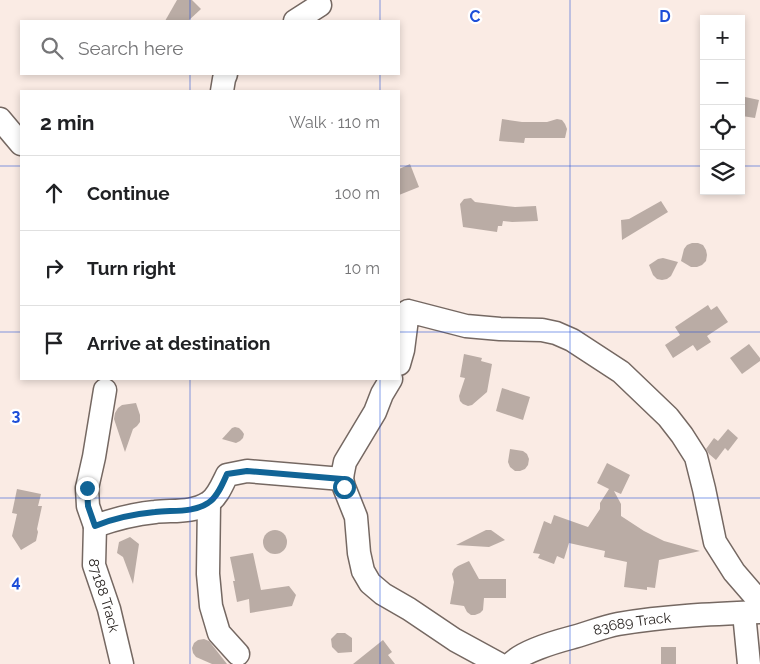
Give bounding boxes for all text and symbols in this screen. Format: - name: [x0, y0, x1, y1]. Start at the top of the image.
- text: C: [470, 7, 481, 26]
- text: D: [659, 7, 671, 26]
- map controls: [700, 15, 745, 195]
- button: +: [700, 15, 745, 60]
- search box: [20, 20, 400, 75]
- icon: search: [38, 34, 66, 62]
- text: Search here: [78, 37, 184, 59]
- button: −: [700, 60, 745, 105]
- button: locate: [700, 105, 745, 150]
- text: 2 min: [40, 110, 94, 135]
- text: Walk · 110 m: [289, 113, 380, 132]
- button: layers: [700, 150, 745, 195]
- icon: ahead: [40, 179, 68, 207]
- text: Continue: [87, 182, 170, 204]
- text: 100 m: [335, 184, 380, 203]
- icon: right: [40, 254, 68, 282]
- text: Turn right: [87, 257, 176, 279]
- text: 10 m: [345, 259, 380, 278]
- icon: arrive: [40, 329, 68, 357]
- text: Arrive at destination: [87, 332, 271, 354]
- text: 3: [12, 406, 21, 425]
- route start: [333, 476, 356, 499]
- route end: [76, 477, 99, 500]
- street label: 87188 Track: [86, 559, 122, 635]
- text: 4: [11, 572, 21, 591]
- street label: 83689 Track: [591, 609, 672, 638]

